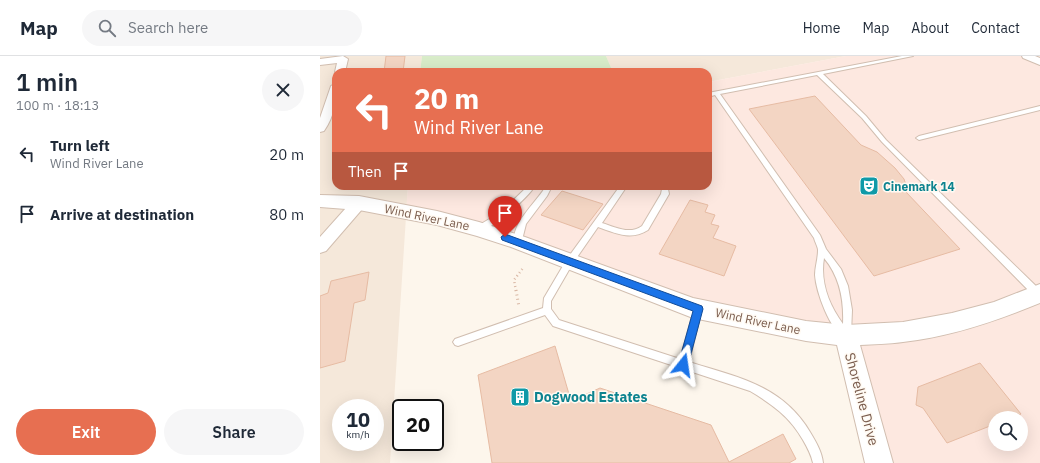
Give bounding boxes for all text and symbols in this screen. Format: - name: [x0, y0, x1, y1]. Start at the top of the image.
- search box: [82, 10, 362, 46]
- text: Map: [20, 16, 58, 40]
- icon: search: [96, 17, 118, 39]
- text: Search here: [128, 18, 208, 37]
- text: Home: [803, 19, 840, 37]
- text: Map: [862, 19, 889, 37]
- text: About: [911, 19, 949, 37]
- text: Contact: [971, 19, 1020, 37]
- text: 1 min: [16, 66, 78, 98]
- button: close: [262, 69, 304, 111]
- text: 20 m: [414, 80, 479, 117]
- icon: left: [348, 84, 400, 136]
- text: 100 m · 18:13: [16, 97, 99, 114]
- text: Wind River Lane: [414, 116, 544, 139]
- text: Turn left: [50, 136, 110, 155]
- icon: left: [16, 143, 38, 165]
- text: 20 m: [269, 145, 304, 164]
- text: Wind River Lane: [50, 155, 144, 172]
- icon: arrive: [390, 160, 412, 182]
- text: Then: [348, 162, 382, 181]
- theatre icon: Cinemark 14: [858, 175, 880, 197]
- place label: Cinemark 14: [883, 179, 955, 194]
- pin: [488, 196, 522, 237]
- street label: Wind River Lane: [383, 201, 471, 233]
- icon: arrive: [494, 202, 516, 224]
- icon: arrive: [16, 203, 38, 225]
- text: Arrive at destination: [50, 205, 194, 224]
- text: 80 m: [269, 205, 304, 224]
- street label: Wind River Lane: [714, 305, 802, 337]
- position arrow: [662, 344, 704, 386]
- street label: Shoreline Drive: [841, 351, 883, 448]
- building icon: Dogwood Estates: [509, 386, 531, 408]
- place label: Dogwood Estates: [534, 388, 648, 406]
- speed limit sign: 20: [392, 399, 444, 451]
- text: 10: [346, 406, 370, 433]
- button: Exit: [16, 409, 156, 455]
- button: Share: [164, 409, 304, 455]
- map controls: [988, 411, 1028, 451]
- button: search: [988, 411, 1028, 451]
- text: km/h: [346, 428, 370, 441]

